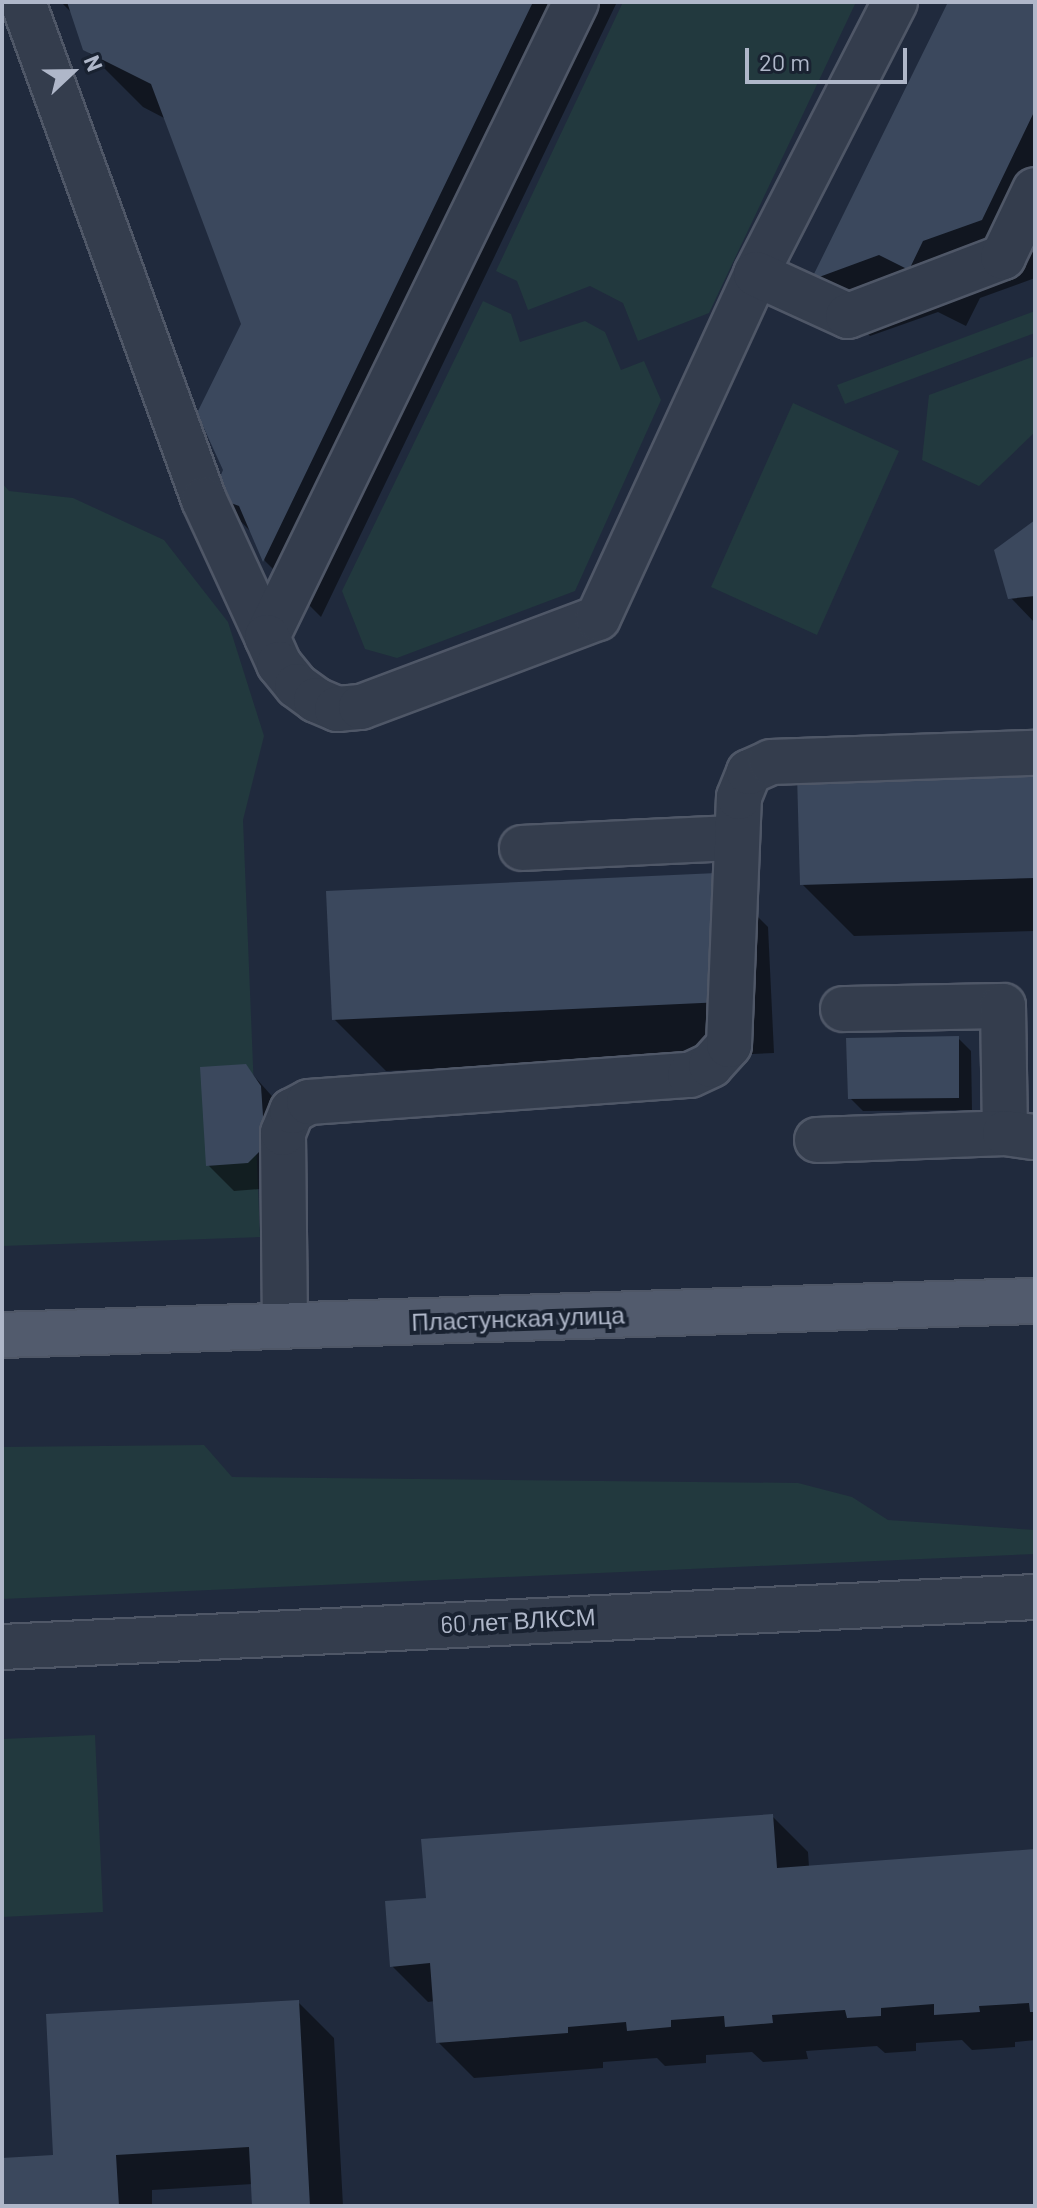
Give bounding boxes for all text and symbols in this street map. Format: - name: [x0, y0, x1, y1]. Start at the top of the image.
- north arrow: [32, 32, 112, 112]
- scale bar: [749, 32, 911, 82]
- text: 20 m: [759, 47, 810, 76]
- text: N: [79, 51, 109, 75]
- street label: Пластунская улица: [411, 1300, 625, 1336]
- street label: 60 лет ВЛКСМ: [440, 1602, 596, 1638]

